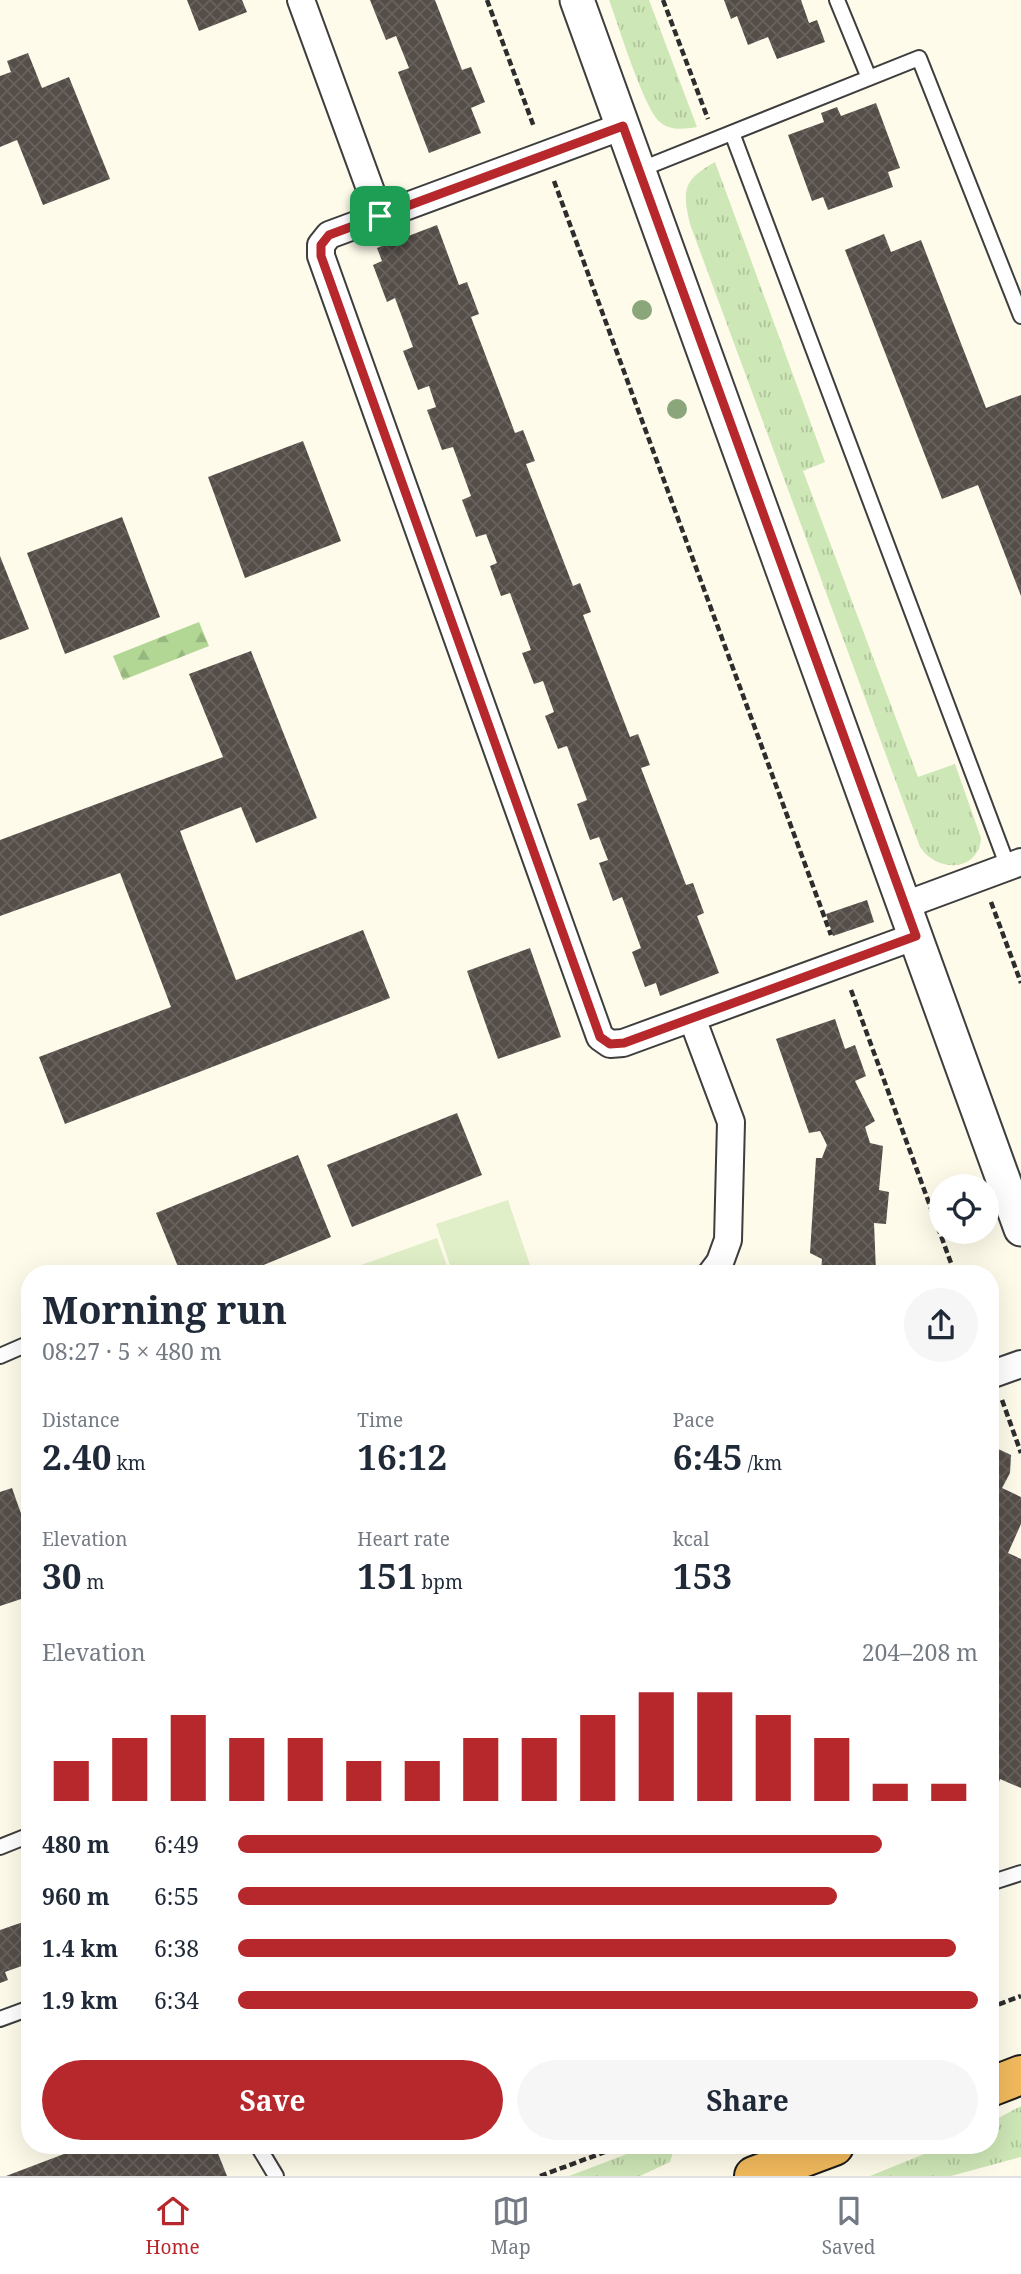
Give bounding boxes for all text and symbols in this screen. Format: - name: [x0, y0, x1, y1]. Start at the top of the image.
- pin: [350, 186, 410, 246]
- icon: arrive: [361, 197, 399, 235]
- map controls: [929, 1174, 999, 1244]
- button: locate: [929, 1174, 999, 1244]
- text: Morning run: [42, 1283, 287, 1335]
- button: share: [904, 1288, 978, 1362]
- text: 08:27 · 5 × 480 m: [42, 1335, 222, 1367]
- text: Distance: [42, 1407, 120, 1433]
- text: Time: [357, 1407, 403, 1433]
- text: Pace: [673, 1407, 714, 1433]
- text: 2.40: [42, 1433, 112, 1480]
- text: 16:12: [357, 1433, 447, 1480]
- text: 6:45: [673, 1433, 743, 1480]
- text: km: [112, 1450, 146, 1476]
- text: /km: [743, 1450, 782, 1476]
- text: Elevation: [42, 1526, 128, 1552]
- text: Heart rate: [357, 1526, 450, 1552]
- text: kcal: [673, 1526, 709, 1552]
- text: 30: [42, 1552, 82, 1599]
- text: 151: [357, 1552, 417, 1599]
- text: 153: [673, 1552, 732, 1599]
- text: m: [82, 1569, 104, 1595]
- text: bpm: [417, 1569, 463, 1595]
- text: Elevation: [42, 1636, 146, 1668]
- text: 204–208 m: [862, 1636, 978, 1668]
- text: 480 m: [42, 1828, 110, 1860]
- text: 6:49: [154, 1828, 199, 1860]
- text: 960 m: [42, 1880, 110, 1912]
- text: 6:55: [154, 1880, 199, 1912]
- text: 1.4 km: [42, 1932, 118, 1964]
- text: 6:38: [154, 1932, 199, 1964]
- text: 1.9 km: [42, 1984, 118, 2016]
- text: 6:34: [154, 1984, 199, 2016]
- button: Save: [42, 2060, 503, 2140]
- button: Share: [517, 2060, 978, 2140]
- tab: Home: [145, 2192, 200, 2260]
- tab: Map: [491, 2192, 531, 2260]
- tab: Saved: [822, 2192, 876, 2260]

